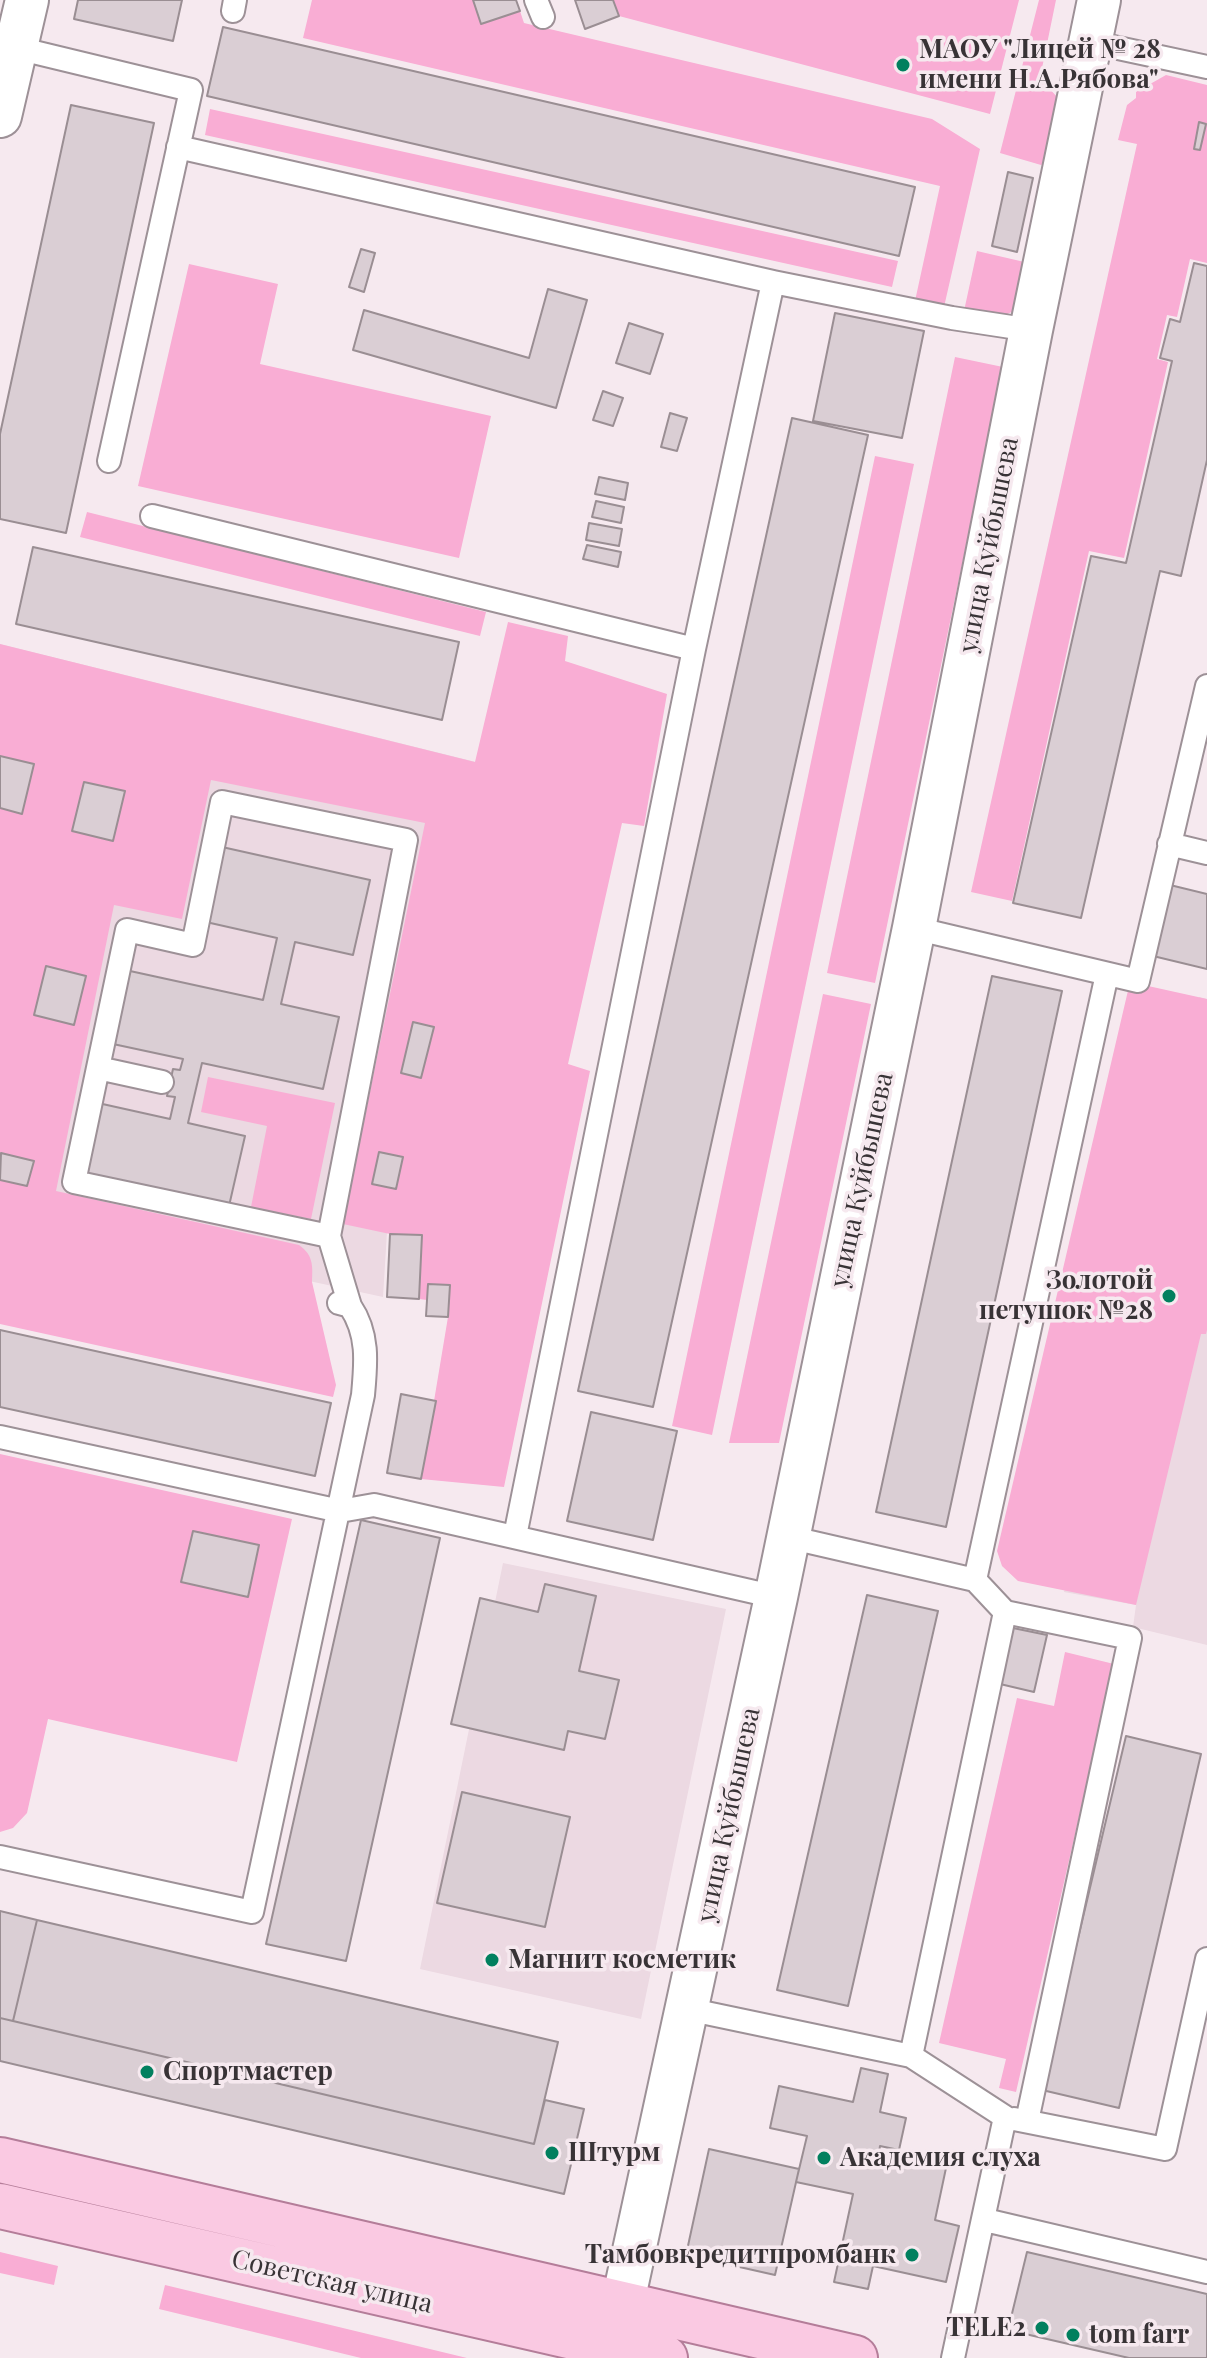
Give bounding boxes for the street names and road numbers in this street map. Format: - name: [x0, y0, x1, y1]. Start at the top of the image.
- street label: улица Куйбышева: [953, 435, 1025, 655]
- street label: улица Куйбышева: [824, 1070, 900, 1290]
- street label: улица Куйбышева: [691, 1705, 767, 1925]
- street label: Советская улица: [229, 2244, 435, 2320]

